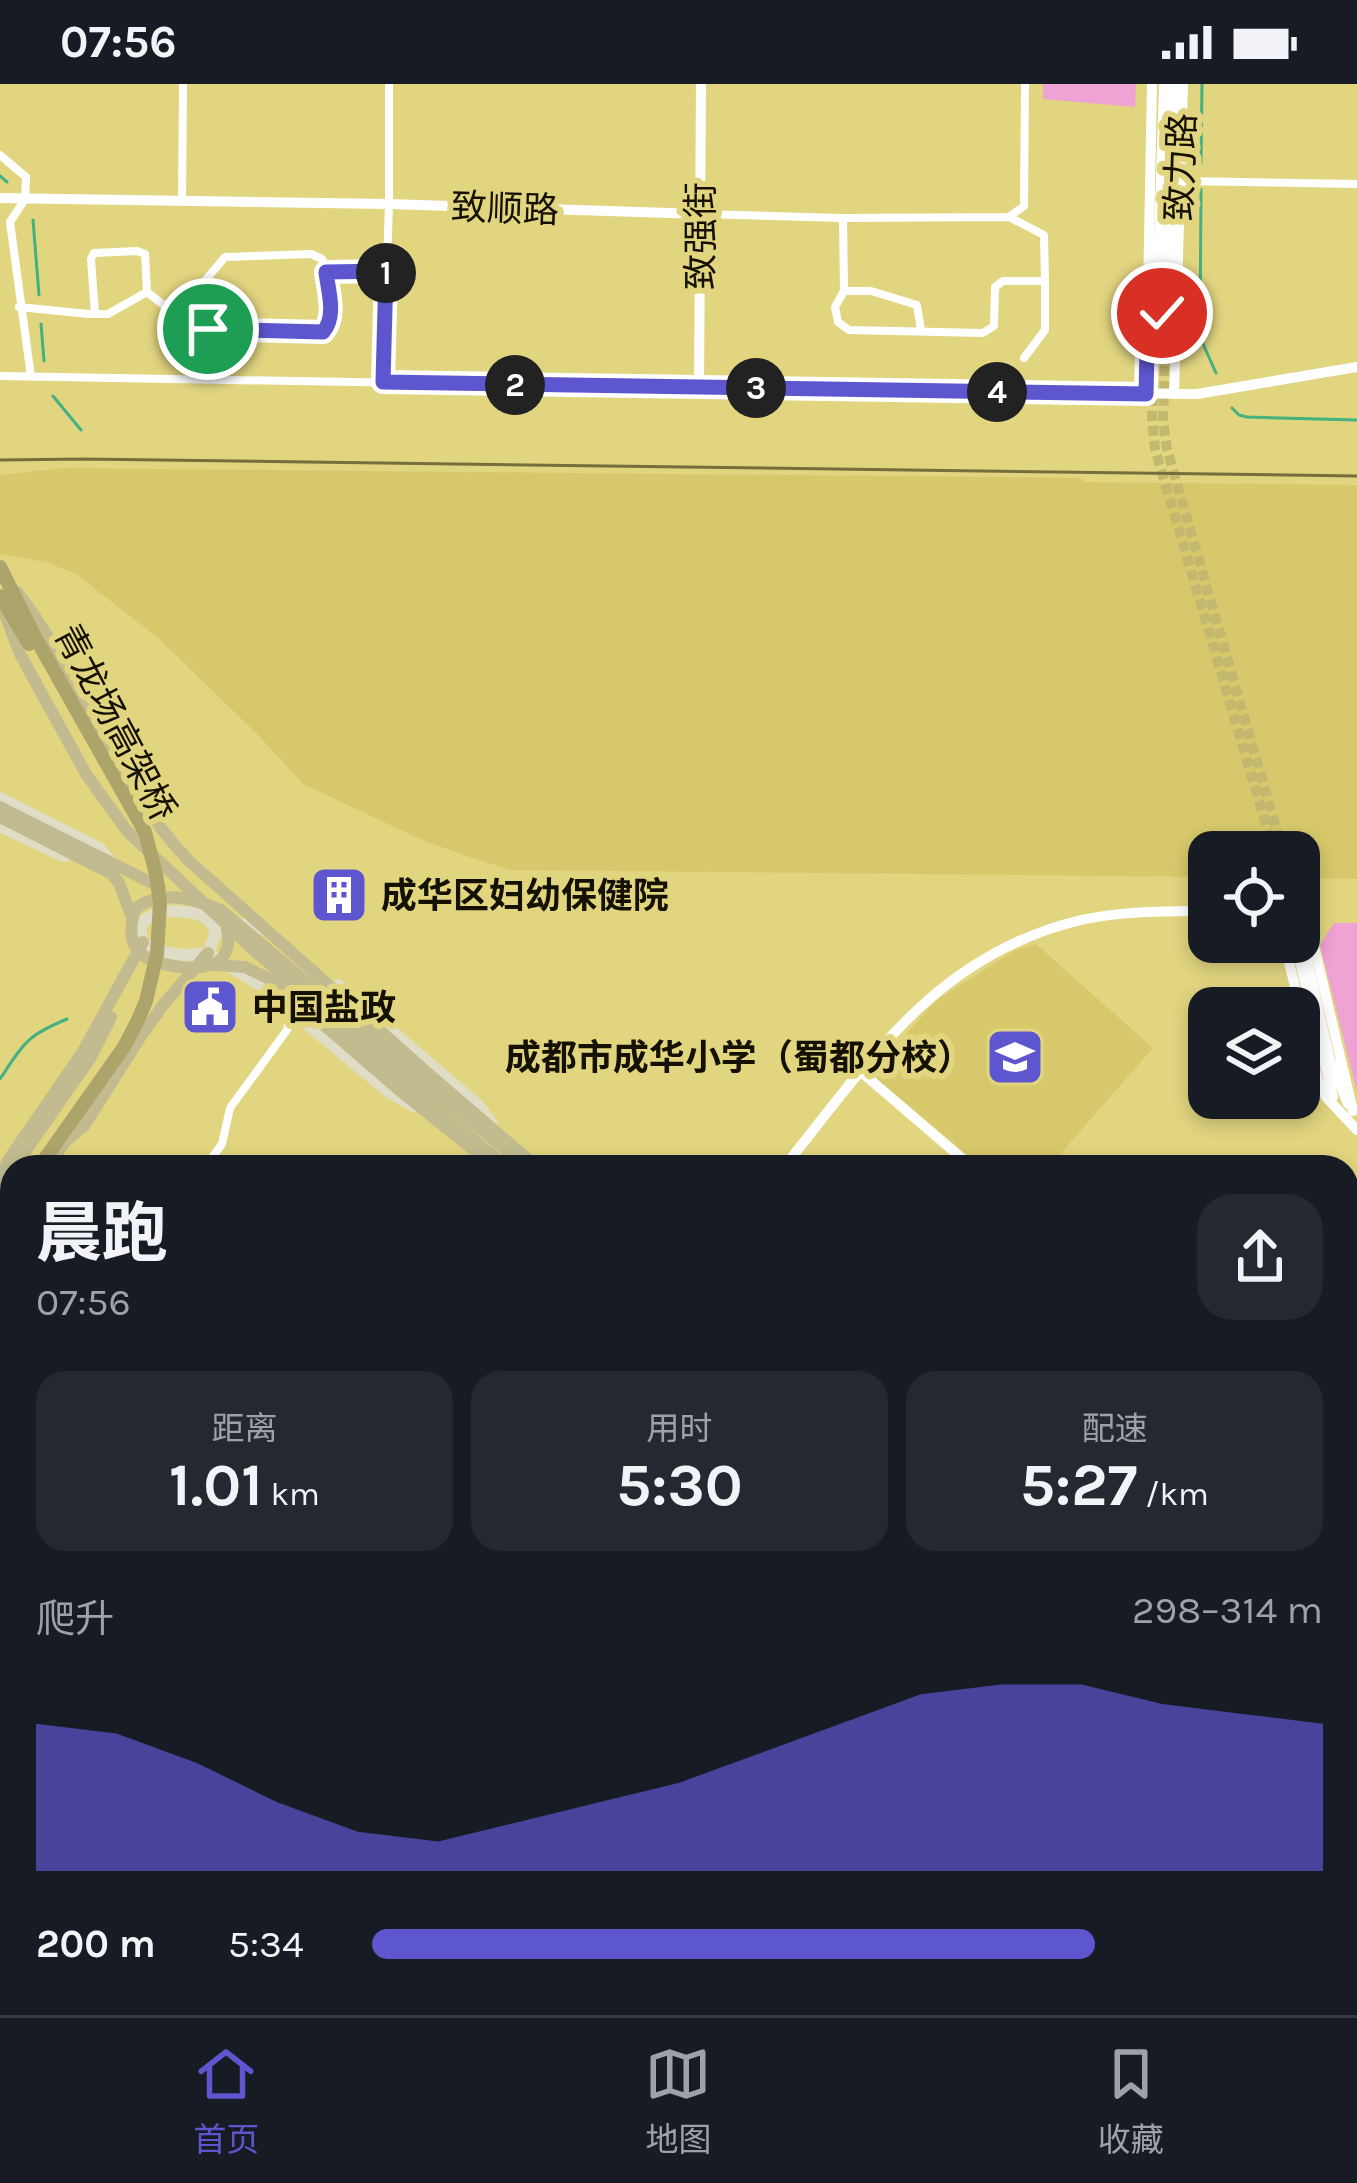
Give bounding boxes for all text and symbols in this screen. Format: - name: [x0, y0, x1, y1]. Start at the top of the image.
- text: 07:56: [60, 16, 176, 68]
- street label: 致力路: [1158, 112, 1204, 222]
- street label: 致强街: [680, 182, 722, 290]
- street label: 致顺路: [450, 186, 560, 232]
- pin: 1: [356, 243, 416, 303]
- text: 1: [380, 254, 392, 292]
- pin: [1111, 262, 1213, 364]
- pin: [157, 278, 259, 380]
- icon: check: [1129, 280, 1195, 346]
- icon: arrive: [175, 296, 241, 362]
- pin: 2: [485, 355, 545, 415]
- pin: 3: [726, 358, 786, 418]
- pin: 4: [967, 362, 1027, 422]
- text: 2: [505, 366, 525, 404]
- text: 3: [746, 369, 766, 407]
- text: 4: [987, 373, 1007, 411]
- street label: 青龙场高架桥: [46, 617, 184, 828]
- map controls: [1188, 831, 1320, 1119]
- button: locate: [1188, 831, 1320, 963]
- building icon: 成华区妇幼保健院: [308, 864, 370, 926]
- place label: 成华区妇幼保健院: [381, 875, 669, 917]
- public building icon: 中国盐政: [179, 976, 241, 1038]
- place label: 中国盐政: [252, 987, 396, 1029]
- button: layers: [1188, 987, 1320, 1119]
- school or university icon: 成都市成华小学（蜀都分校）: [984, 1026, 1046, 1088]
- place label: 成都市成华小学（蜀都分校）: [505, 1037, 973, 1079]
- button: share: [1197, 1194, 1323, 1320]
- text: 晨跑: [36, 1195, 168, 1273]
- text: 07:56: [36, 1279, 131, 1325]
- text: 距离: [212, 1410, 278, 1448]
- text: 用时: [647, 1410, 713, 1448]
- text: 配速: [1082, 1410, 1148, 1448]
- text: 1.01: [169, 1450, 263, 1520]
- text: 5:30: [616, 1450, 743, 1520]
- text: 5:27: [1020, 1450, 1137, 1520]
- text: km: [263, 1475, 320, 1513]
- text: /km: [1137, 1475, 1209, 1513]
- text: 298–314 m: [1132, 1587, 1323, 1633]
- text: 爬升: [36, 1596, 114, 1642]
- text: 200 m: [36, 1921, 156, 1967]
- text: 5:34: [228, 1921, 304, 1967]
- tab: 首页: [193, 2041, 259, 2161]
- tab: 地图: [645, 2041, 711, 2161]
- tab: 收藏: [1098, 2041, 1164, 2161]

